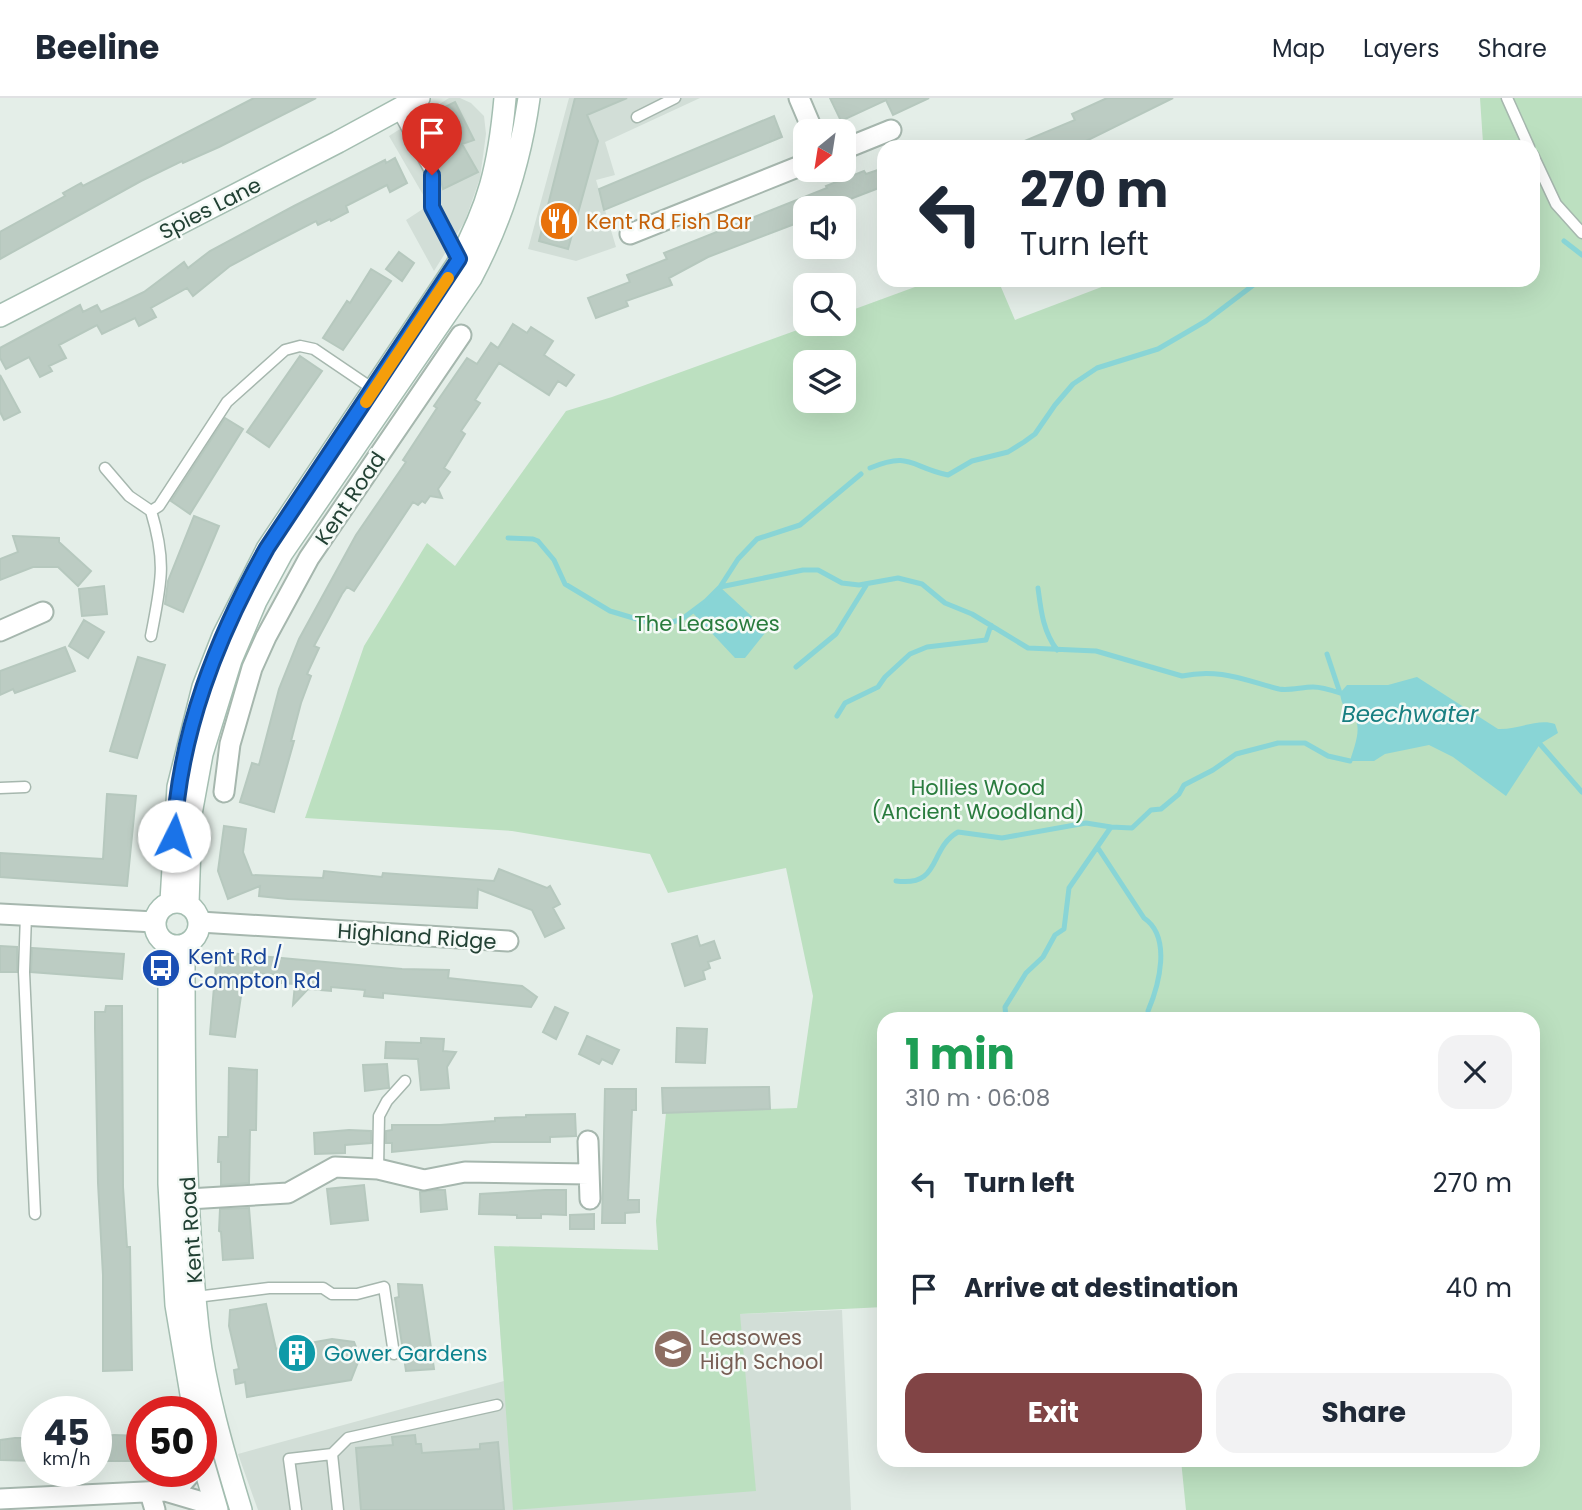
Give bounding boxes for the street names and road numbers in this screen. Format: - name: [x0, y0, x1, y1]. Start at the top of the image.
- street label: Spies Lane: [154, 170, 266, 246]
- street label: Kent Road: [308, 446, 392, 550]
- street label: Highland Ridge: [337, 916, 497, 956]
- street label: Kent Road: [173, 1176, 209, 1284]

